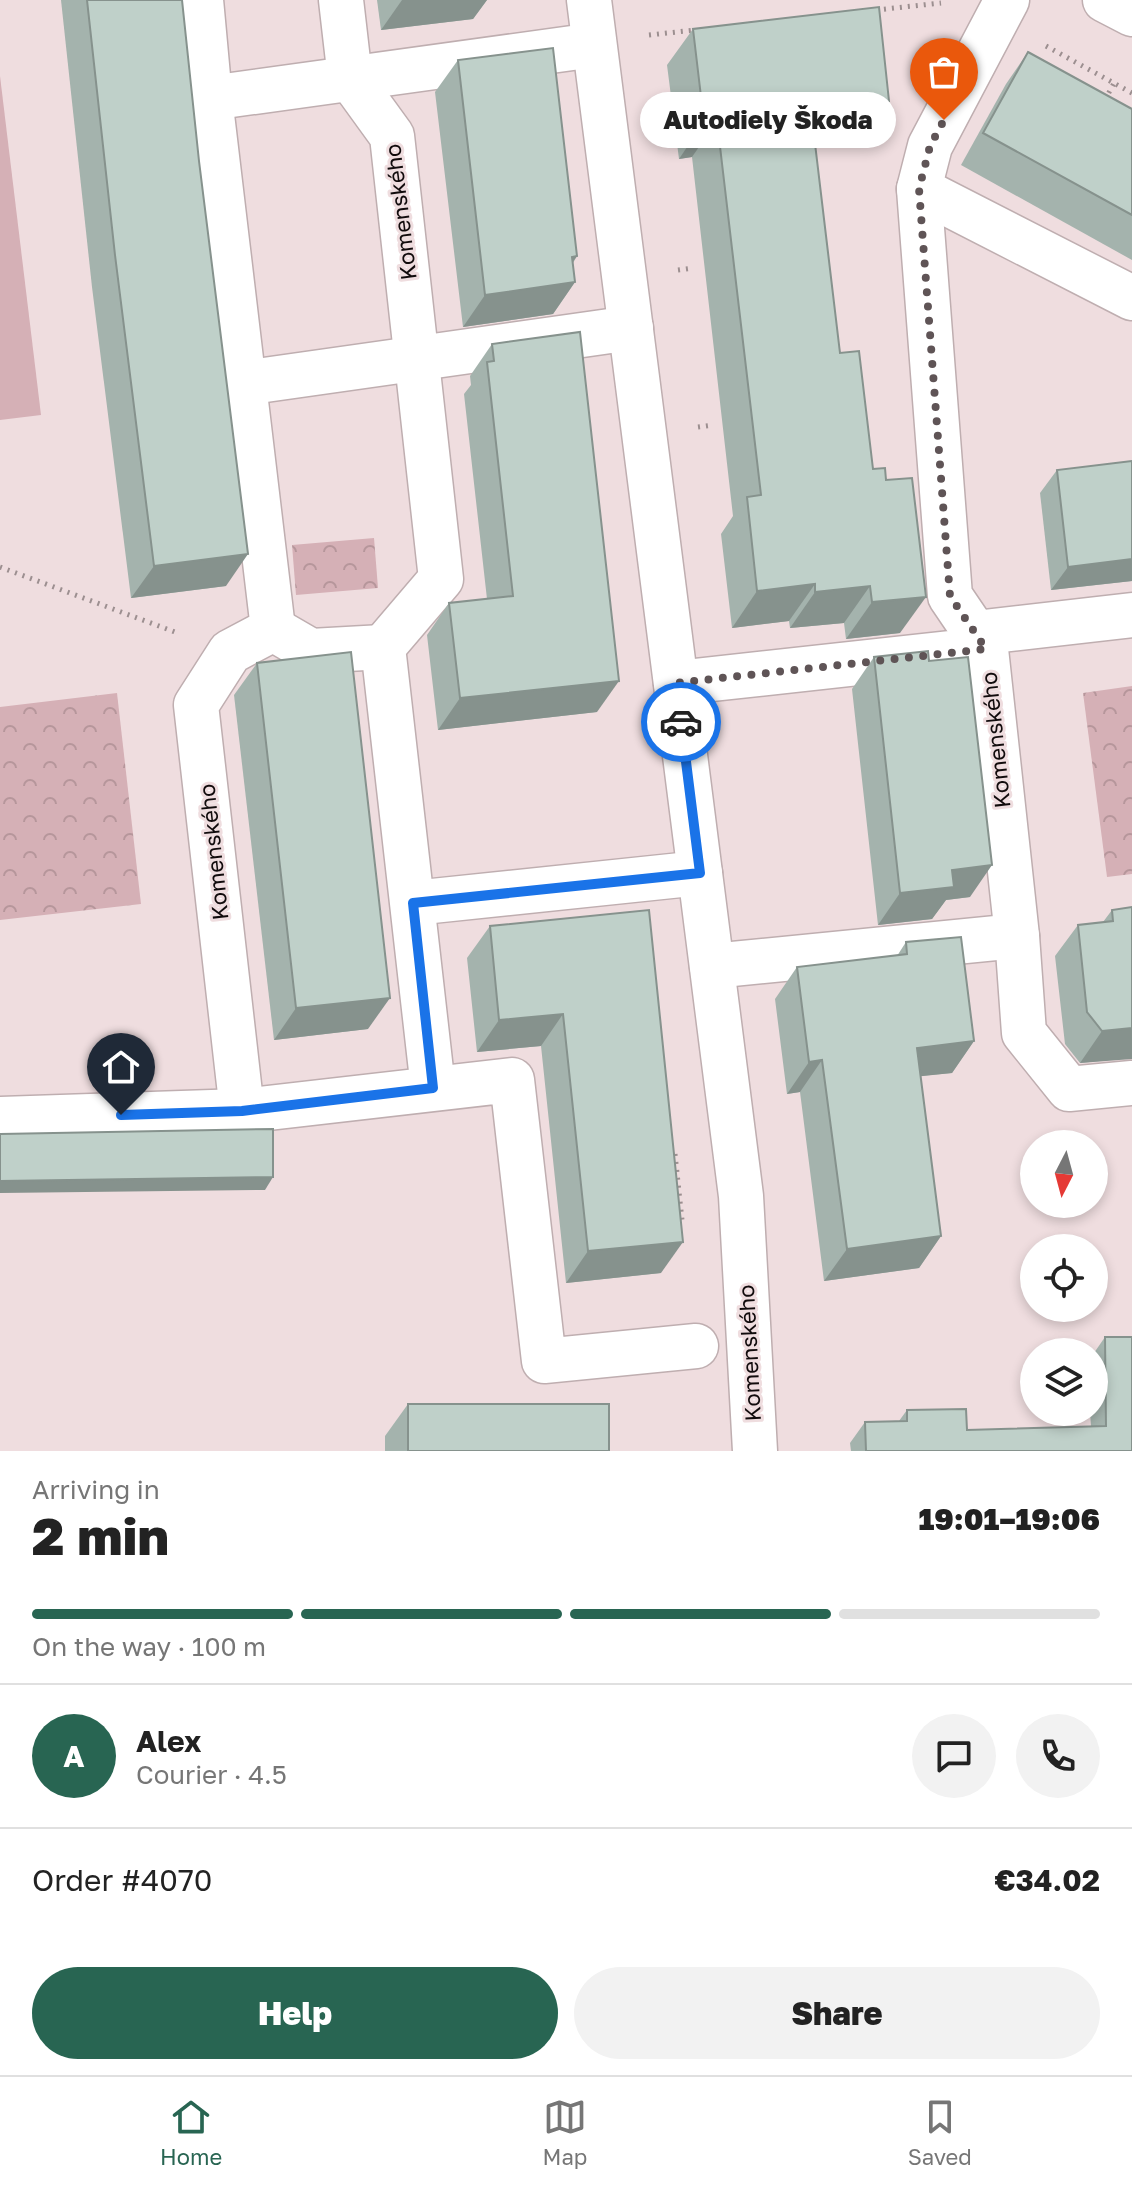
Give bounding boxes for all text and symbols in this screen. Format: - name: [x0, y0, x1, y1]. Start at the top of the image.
- pin: [910, 38, 978, 120]
- icon: bag: [922, 50, 966, 94]
- callout: Autodiely Škoda: [640, 92, 896, 148]
- text: Autodiely Škoda: [663, 104, 873, 135]
- street label: Komenského: [378, 142, 422, 282]
- street label: Komenského: [974, 671, 1016, 809]
- courier: [641, 682, 721, 762]
- icon: car: [659, 700, 703, 744]
- street label: Komenského: [192, 783, 234, 921]
- pin: [87, 1033, 155, 1115]
- icon: home: [99, 1045, 143, 1089]
- north arrow: [1020, 1130, 1108, 1218]
- map controls: [1020, 1130, 1108, 1426]
- button: locate: [1020, 1234, 1108, 1322]
- street label: Komenského: [732, 1284, 766, 1422]
- button: layers: [1020, 1338, 1108, 1426]
- text: Arriving in: [32, 1474, 160, 1505]
- text: 19:01–19:06: [919, 1501, 1100, 1537]
- text: 2 min: [32, 1504, 169, 1566]
- text: On the way · 100 m: [32, 1631, 266, 1662]
- button: chat: [912, 1714, 996, 1798]
- button: phone: [1016, 1714, 1100, 1798]
- text: Alex: [136, 1723, 201, 1759]
- text: A: [63, 1738, 85, 1774]
- text: Courier · 4.5: [136, 1759, 287, 1790]
- text: Order #4070: [32, 1862, 212, 1898]
- text: €34.02: [994, 1862, 1100, 1898]
- button: Help: [32, 1967, 558, 2059]
- button: Share: [574, 1967, 1100, 2059]
- tab: Home: [160, 2095, 222, 2170]
- tab: Map: [543, 2095, 587, 2170]
- tab: Saved: [908, 2095, 972, 2170]

